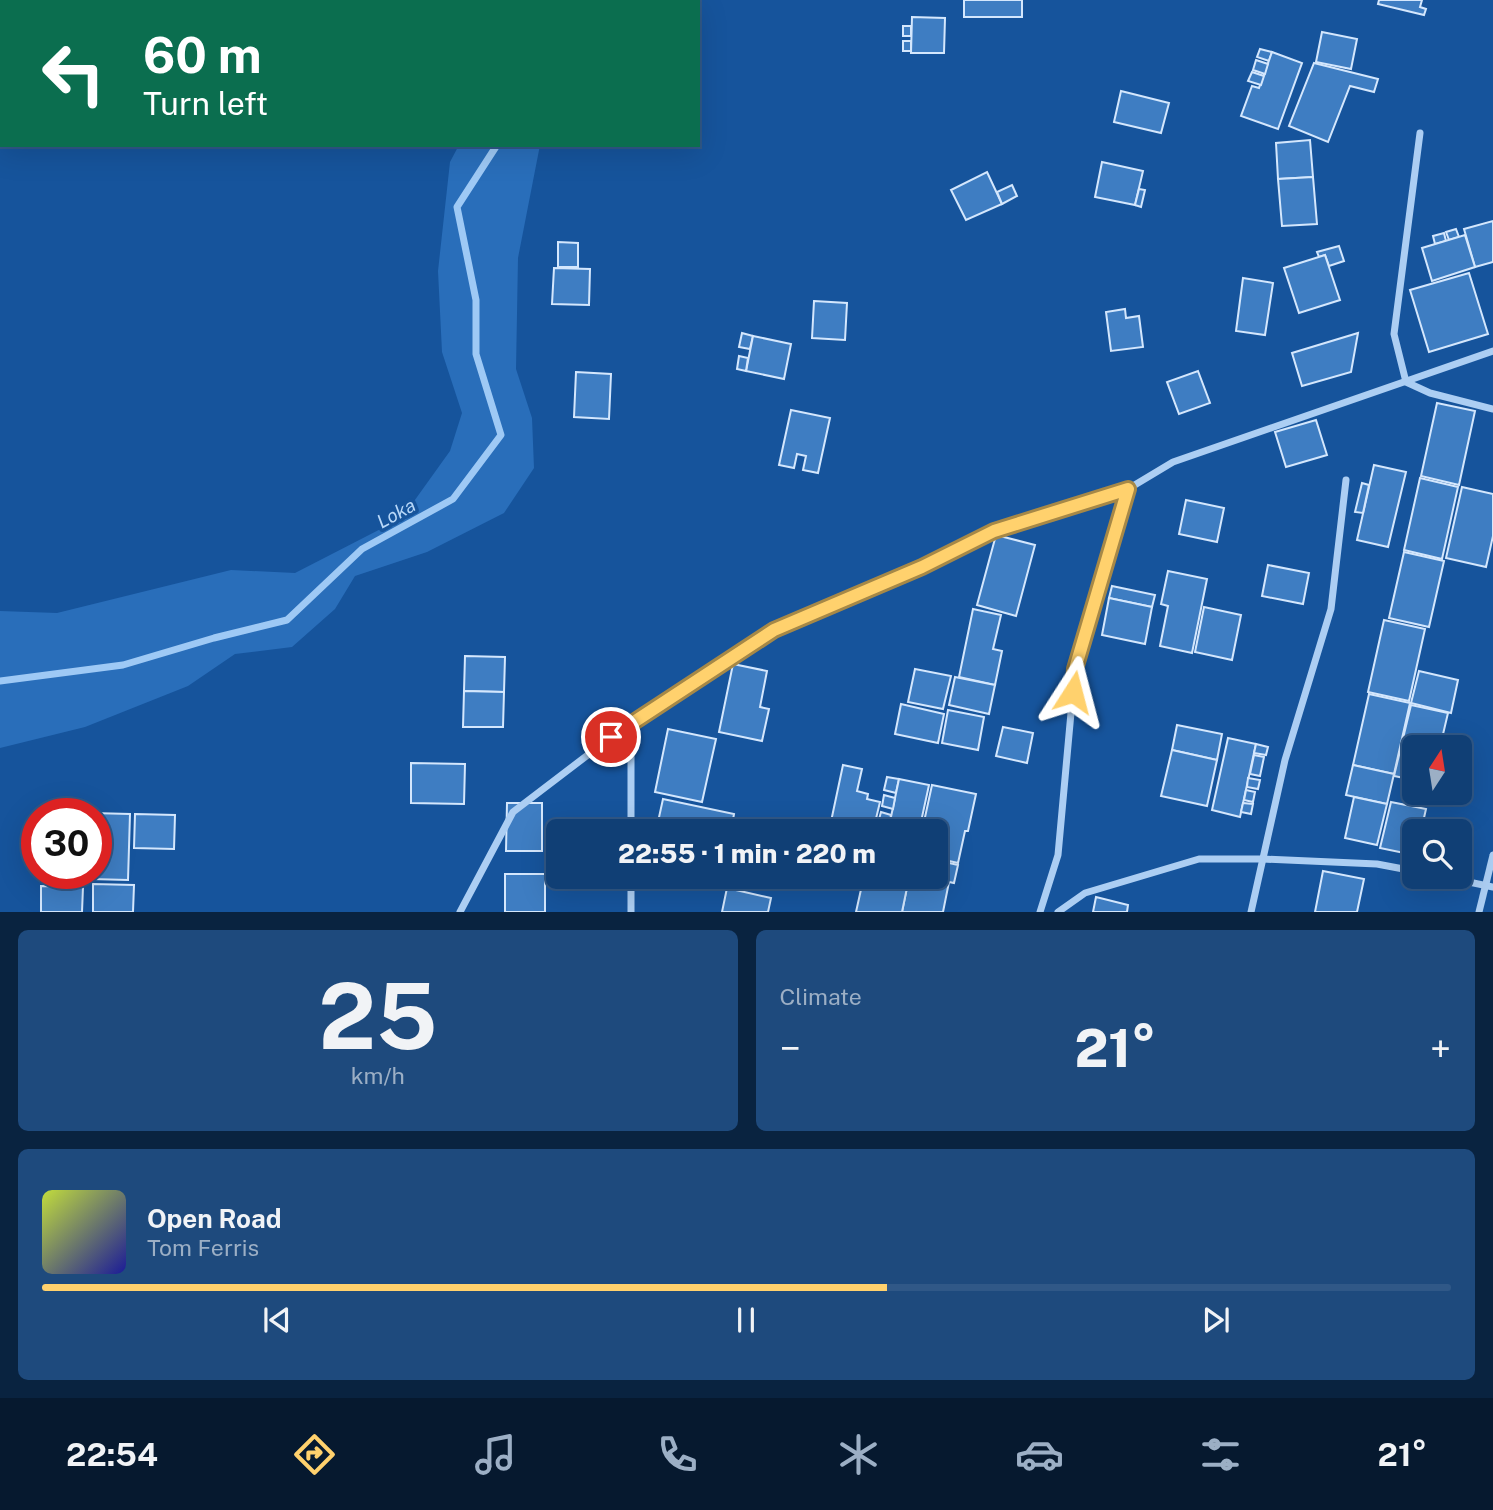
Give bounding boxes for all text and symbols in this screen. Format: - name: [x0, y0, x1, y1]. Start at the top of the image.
- text: 60 m: [143, 26, 262, 84]
- icon: left: [28, 28, 119, 119]
- text: Turn left: [143, 85, 268, 122]
- water label: Loka: [373, 494, 419, 532]
- position arrow: [1036, 655, 1110, 729]
- pin: [581, 707, 641, 767]
- icon: arrive: [592, 718, 630, 756]
- north arrow: [1402, 735, 1472, 805]
- map controls: [1402, 735, 1472, 889]
- speed limit sign: 30: [21, 798, 112, 889]
- button: search: [1402, 819, 1472, 889]
- text: 22:55 · 1 min · 220 m: [618, 838, 876, 869]
- text: 25: [318, 963, 437, 1069]
- text: Climate: [780, 983, 862, 1010]
- text: 21°: [1074, 1018, 1156, 1079]
- text: −: [780, 1026, 801, 1071]
- text: +: [1430, 1026, 1451, 1071]
- text: km/h: [351, 1062, 405, 1089]
- text: Open Road: [147, 1203, 282, 1234]
- text: Tom Ferris: [147, 1234, 259, 1261]
- icon: previous: [258, 1301, 296, 1339]
- icon: pause: [727, 1301, 765, 1339]
- icon: next: [1197, 1301, 1235, 1339]
- icon: directions: [290, 1430, 339, 1479]
- icon: music: [471, 1430, 520, 1479]
- icon: phone: [653, 1430, 702, 1479]
- icon: climate: [834, 1430, 883, 1479]
- icon: car: [1015, 1430, 1064, 1479]
- icon: filters: [1196, 1430, 1245, 1479]
- text: 22:54: [66, 1436, 158, 1473]
- text: 21°: [1378, 1436, 1427, 1473]

